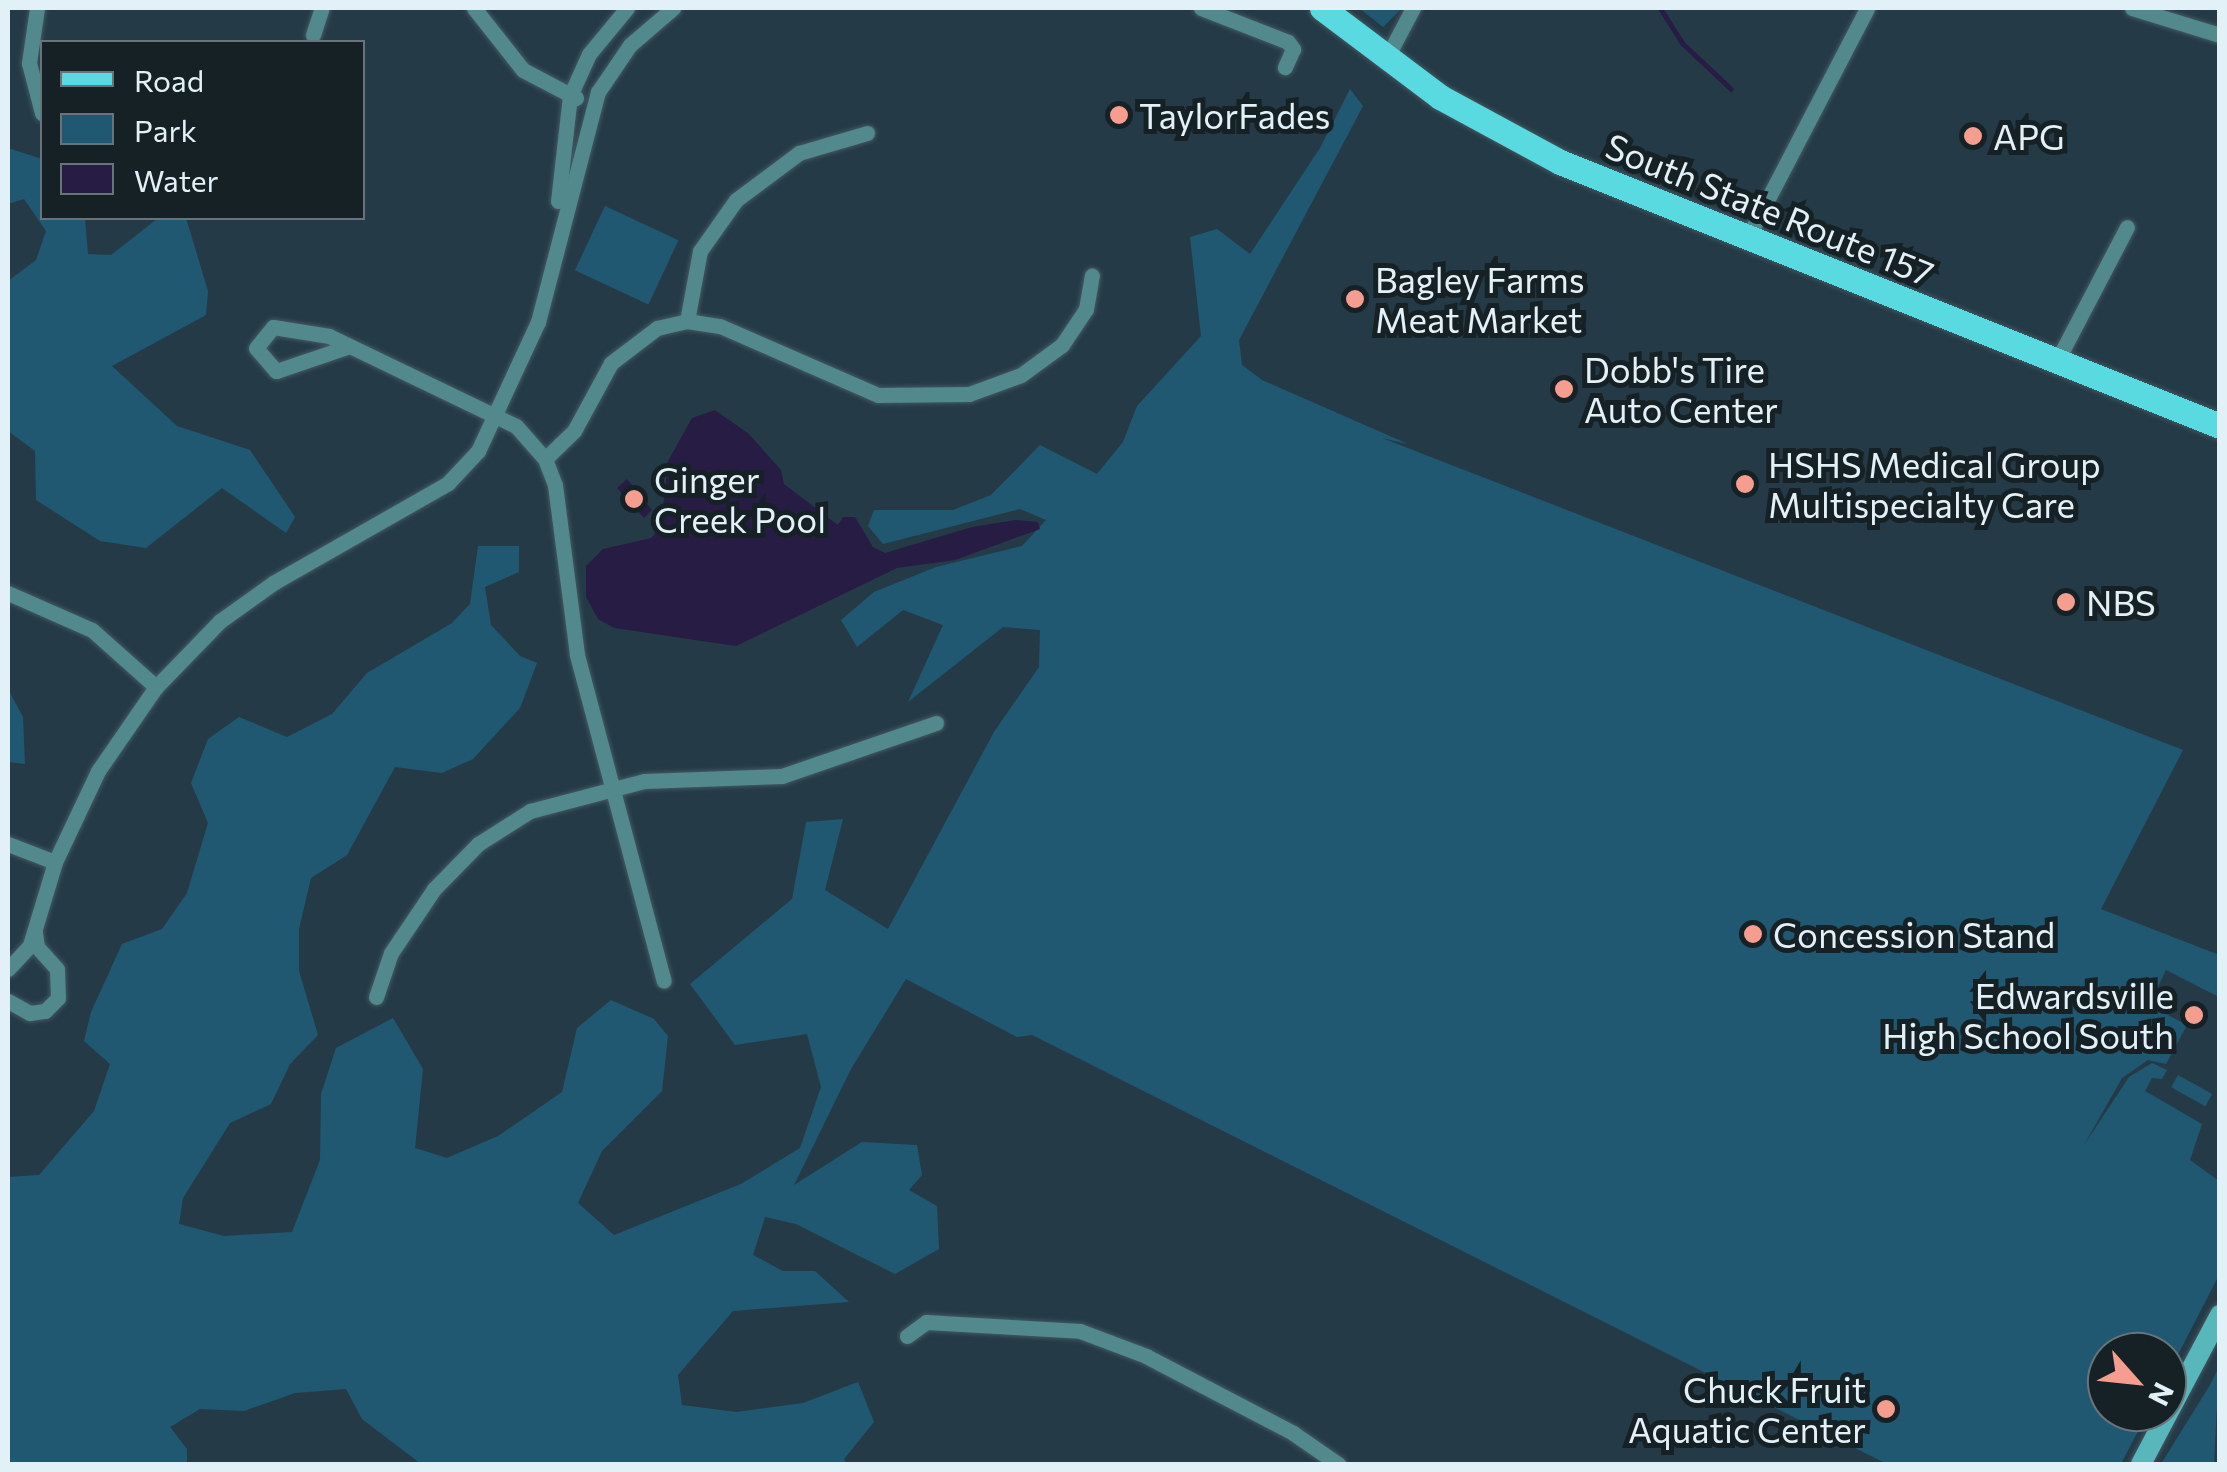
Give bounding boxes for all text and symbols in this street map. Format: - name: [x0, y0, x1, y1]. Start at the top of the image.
- legend: [40, 40, 365, 220]
- text: Road: [134, 61, 204, 98]
- place label: TaylorFades: [1139, 94, 1330, 136]
- marker: TaylorFades: [1108, 104, 1130, 126]
- text: Park: [134, 111, 197, 148]
- place label: APG: [1993, 115, 2065, 157]
- street label: South State Route 157: [1600, 124, 1940, 294]
- marker: APG: [1962, 125, 1984, 147]
- text: Water: [134, 161, 219, 198]
- place label: Bagley Farms Meat Market: [1375, 258, 1585, 340]
- marker: Bagley Farms Meat Market: [1344, 288, 1366, 310]
- place label: Dobb's Tire Auto Center: [1584, 348, 1778, 430]
- marker: Dobb's Tire Auto Center: [1553, 378, 1575, 400]
- place label: HSHS Medical Group Multispecialty Care: [1768, 443, 2101, 525]
- place label: Ginger Creek Pool: [654, 458, 826, 540]
- marker: HSHS Medical Group Multispecialty Care: [1732, 471, 1758, 497]
- marker: Ginger Creek Pool: [623, 488, 645, 510]
- place label: NBS: [2086, 581, 2156, 623]
- marker: NBS: [2055, 591, 2077, 613]
- place label: Concession Stand: [1773, 913, 2055, 955]
- marker: Concession Stand: [1742, 923, 1764, 945]
- place label: Edwardsville High School South: [1882, 974, 2174, 1056]
- marker: Edwardsville High School South: [2183, 1004, 2205, 1026]
- north arrow: [2087, 1332, 2187, 1432]
- place label: Chuck Fruit Aquatic Center: [1628, 1368, 1866, 1450]
- text: N: [2142, 1378, 2182, 1412]
- marker: Chuck Fruit Aquatic Center: [1875, 1398, 1897, 1420]

